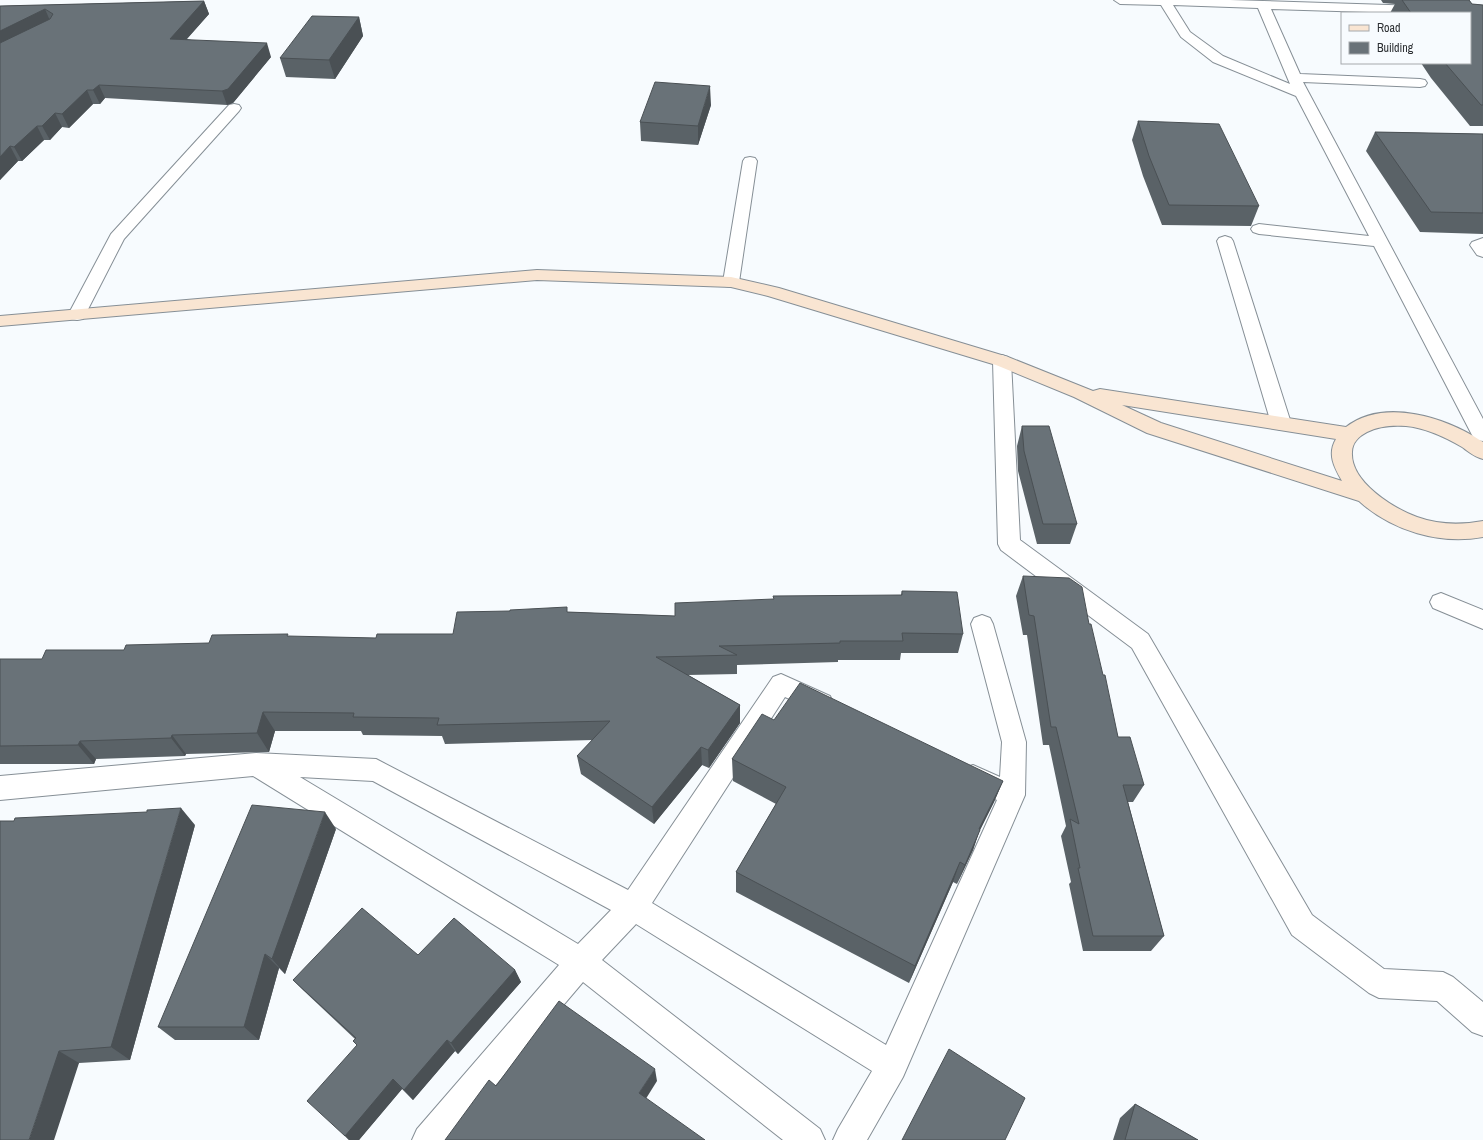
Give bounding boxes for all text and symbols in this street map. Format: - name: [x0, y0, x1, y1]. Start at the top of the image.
- legend: [1341, 12, 1471, 64]
- text: Road: [1377, 20, 1401, 36]
- text: Building: [1377, 40, 1414, 56]

